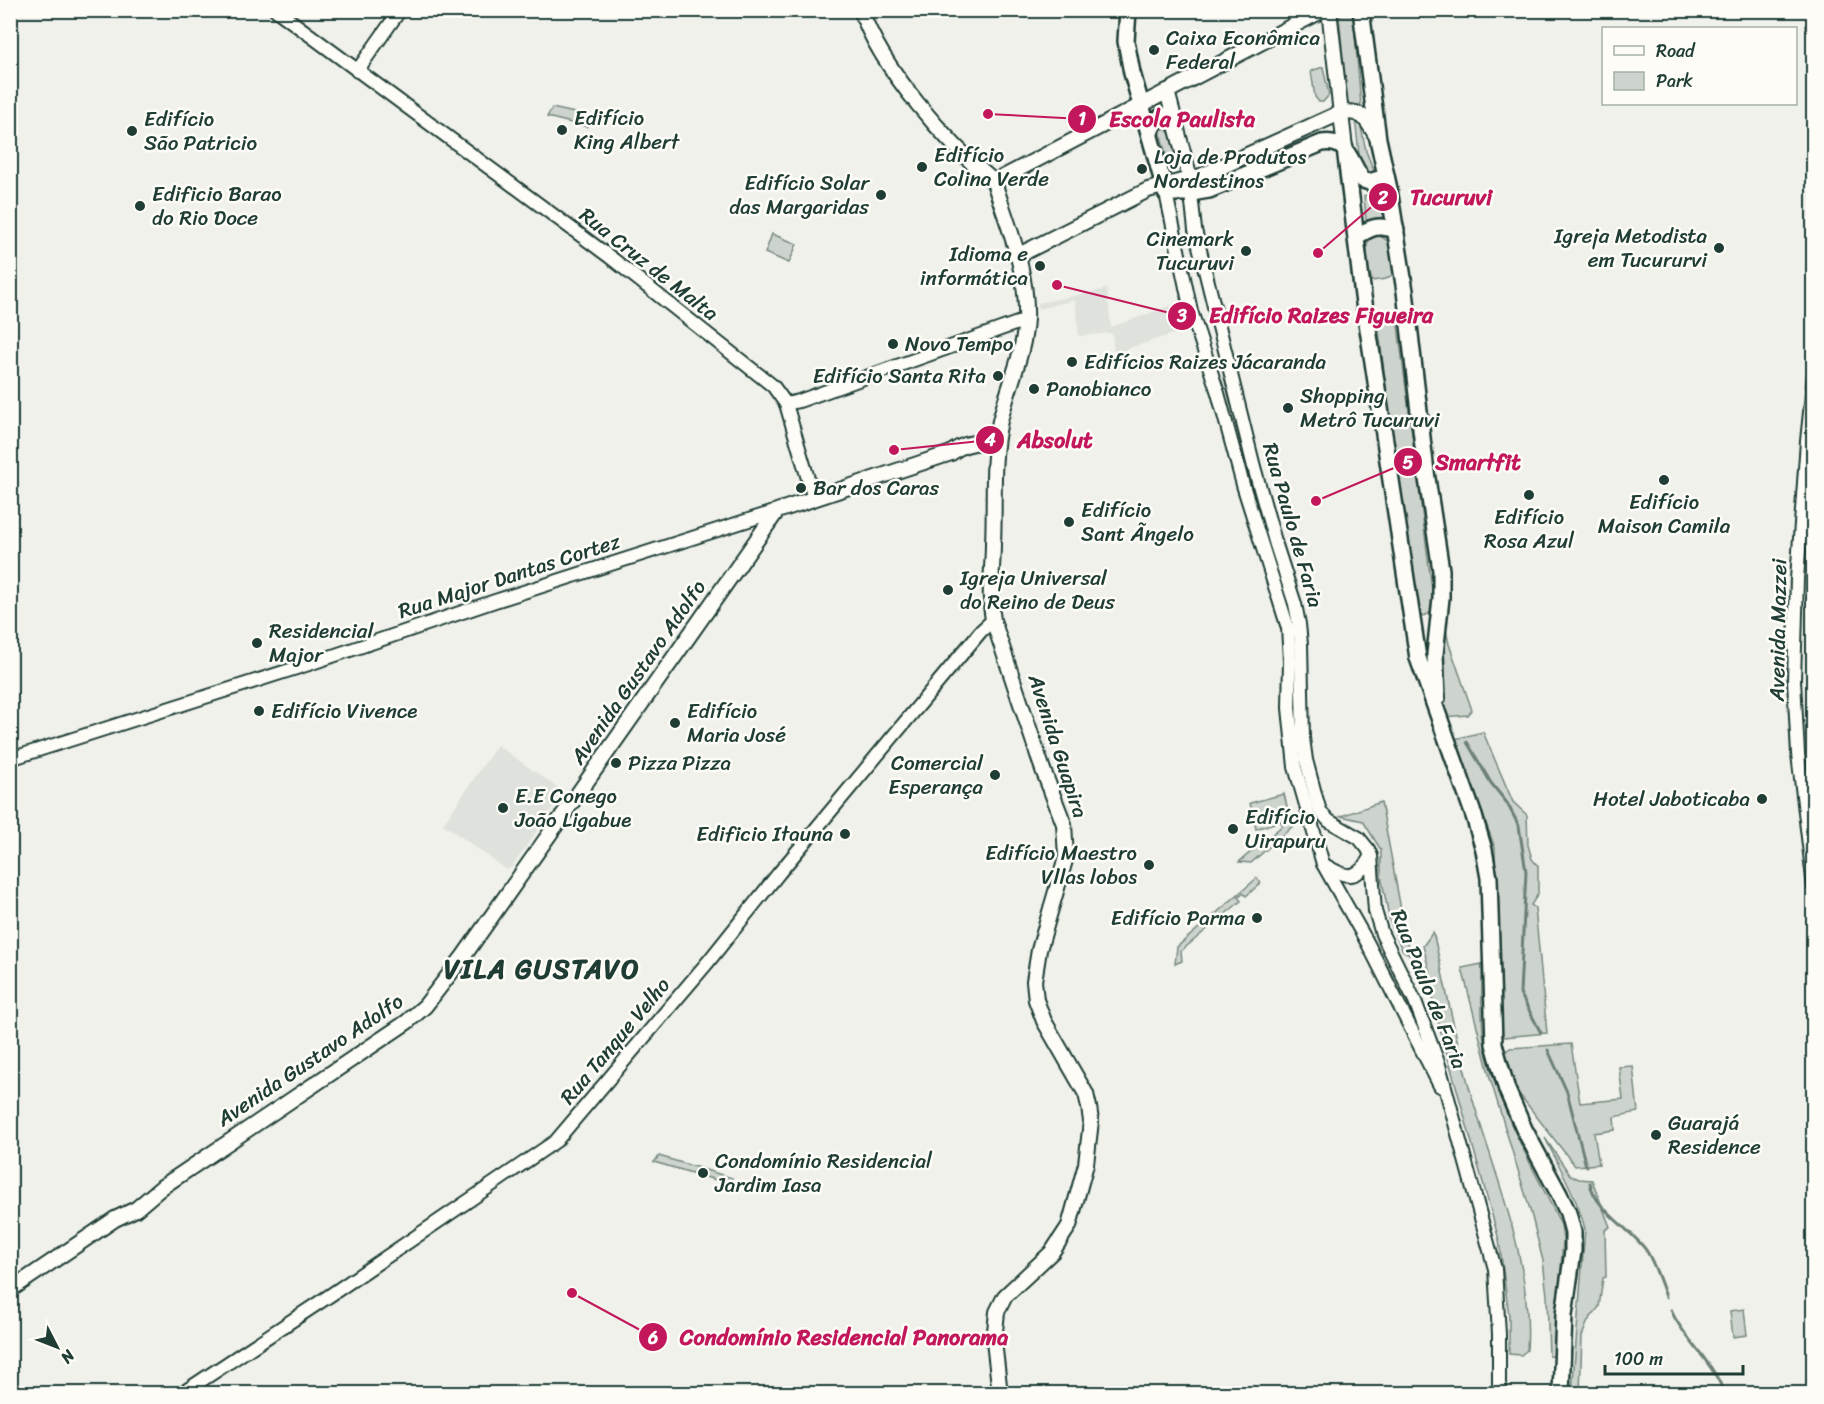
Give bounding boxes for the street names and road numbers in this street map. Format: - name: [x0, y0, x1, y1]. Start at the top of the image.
- street label: Rua Cruz de Malta: [571, 197, 728, 331]
- street label: Rua Paulo de Faria: [1251, 438, 1335, 612]
- street label: Rua Major Dantas Cortez: [393, 522, 626, 630]
- street label: Avenida Mazzei: [1758, 557, 1798, 703]
- street label: Avenida Gustavo Adolfo: [559, 571, 717, 773]
- street label: Avenida Guapira: [1017, 668, 1099, 823]
- street label: Rua Paulo de Faria: [1380, 903, 1479, 1075]
- street label: Rua Tanque Velho: [550, 968, 680, 1114]
- street label: Avenida Gustavo Adolfo: [208, 983, 412, 1138]

